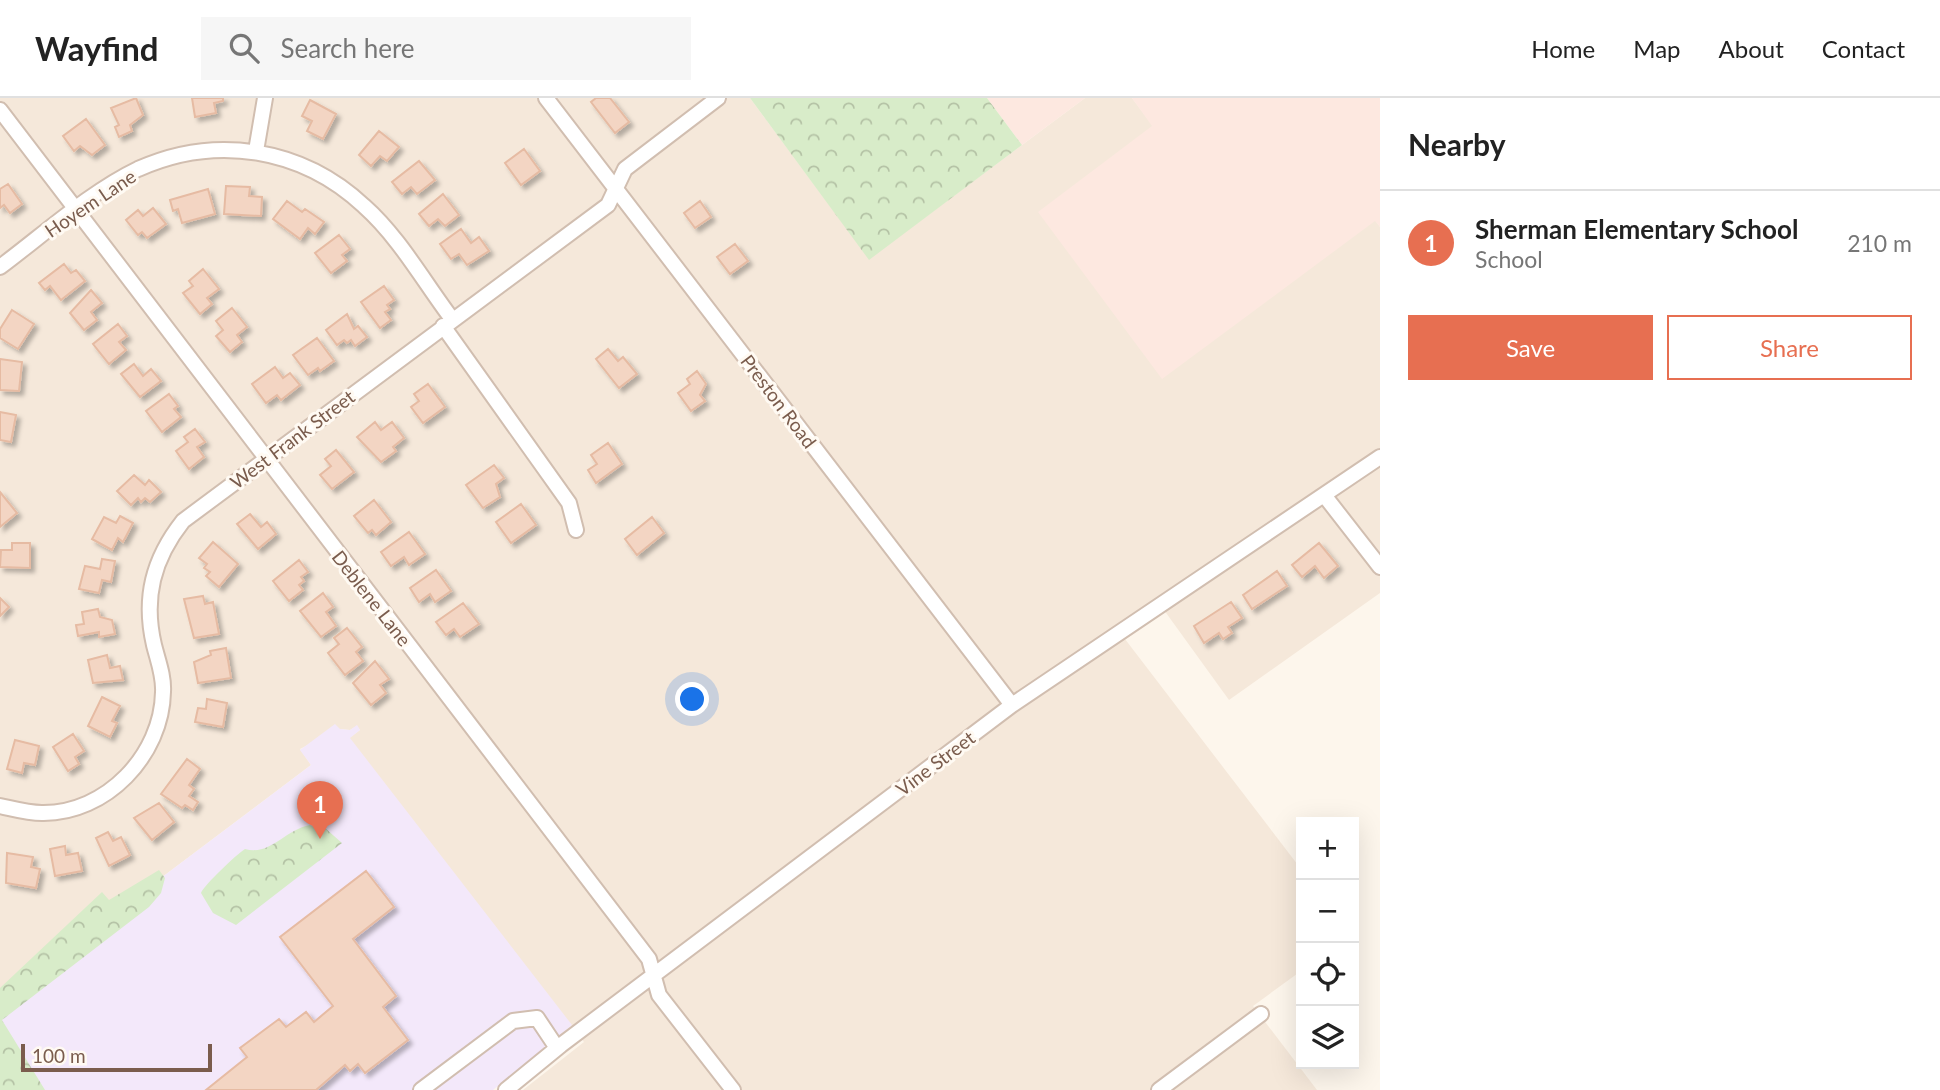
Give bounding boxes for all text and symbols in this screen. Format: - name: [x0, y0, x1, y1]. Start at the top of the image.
- search box: [201, 17, 691, 80]
- text: Wayfind: [35, 28, 159, 68]
- icon: search: [225, 29, 263, 67]
- text: Search here: [281, 32, 415, 64]
- text: Home: [1531, 34, 1595, 63]
- text: Map: [1633, 34, 1681, 63]
- text: About: [1719, 34, 1784, 63]
- text: Contact: [1822, 34, 1905, 63]
- text: Nearby: [1408, 126, 1506, 162]
- street label: Hoyem Lane: [40, 164, 140, 242]
- text: Sherman Elementary School: [1475, 213, 1798, 245]
- text: 1: [1424, 229, 1438, 257]
- text: 210 m: [1847, 229, 1912, 257]
- text: School: [1475, 245, 1543, 273]
- button: Save: [1408, 315, 1653, 380]
- button: Share: [1667, 315, 1912, 380]
- street label: Preston Road: [736, 350, 822, 452]
- street label: West Frank Street: [225, 385, 359, 493]
- street label: Deblene Lane: [328, 546, 416, 650]
- your location: [675, 682, 709, 716]
- street label: Vine Street: [891, 726, 979, 800]
- pin: 1: [297, 781, 343, 839]
- map controls: [1296, 817, 1359, 1069]
- button: +: [1296, 817, 1359, 880]
- button: −: [1296, 880, 1359, 943]
- button: locate: [1296, 943, 1359, 1006]
- button: layers: [1296, 1006, 1359, 1069]
- scale bar: [21, 1041, 212, 1073]
- text: 100 m: [32, 1044, 86, 1067]

